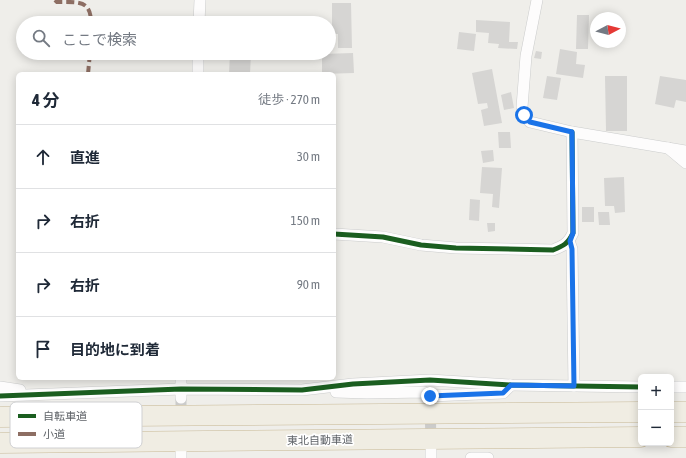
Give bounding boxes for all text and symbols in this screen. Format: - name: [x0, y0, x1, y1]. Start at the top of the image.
- north arrow: [590, 12, 626, 48]
- search box: [16, 16, 336, 60]
- icon: search: [30, 27, 52, 49]
- text: ここで検索: [62, 31, 137, 48]
- text: 4 分: [32, 90, 59, 110]
- text: 徒歩 · 270 m: [258, 92, 320, 107]
- route start: [515, 106, 533, 124]
- icon: ahead: [32, 146, 54, 168]
- text: 直進: [70, 149, 100, 166]
- text: 30 m: [297, 149, 320, 164]
- icon: right: [32, 210, 54, 232]
- text: 右折: [70, 213, 100, 230]
- text: 150 m: [291, 213, 320, 228]
- icon: right: [32, 274, 54, 296]
- text: 右折: [70, 277, 100, 294]
- text: 90 m: [297, 277, 320, 292]
- icon: arrive: [32, 338, 54, 360]
- text: 目的地に到着: [70, 341, 160, 358]
- map controls: [638, 374, 674, 446]
- button: +: [638, 374, 674, 410]
- route end: [421, 387, 439, 405]
- legend: [10, 402, 142, 448]
- text: 自転車道: [43, 410, 87, 422]
- button: −: [638, 410, 674, 446]
- text: 小道: [43, 428, 65, 440]
- street label: 東北自動車道: [287, 433, 353, 447]

